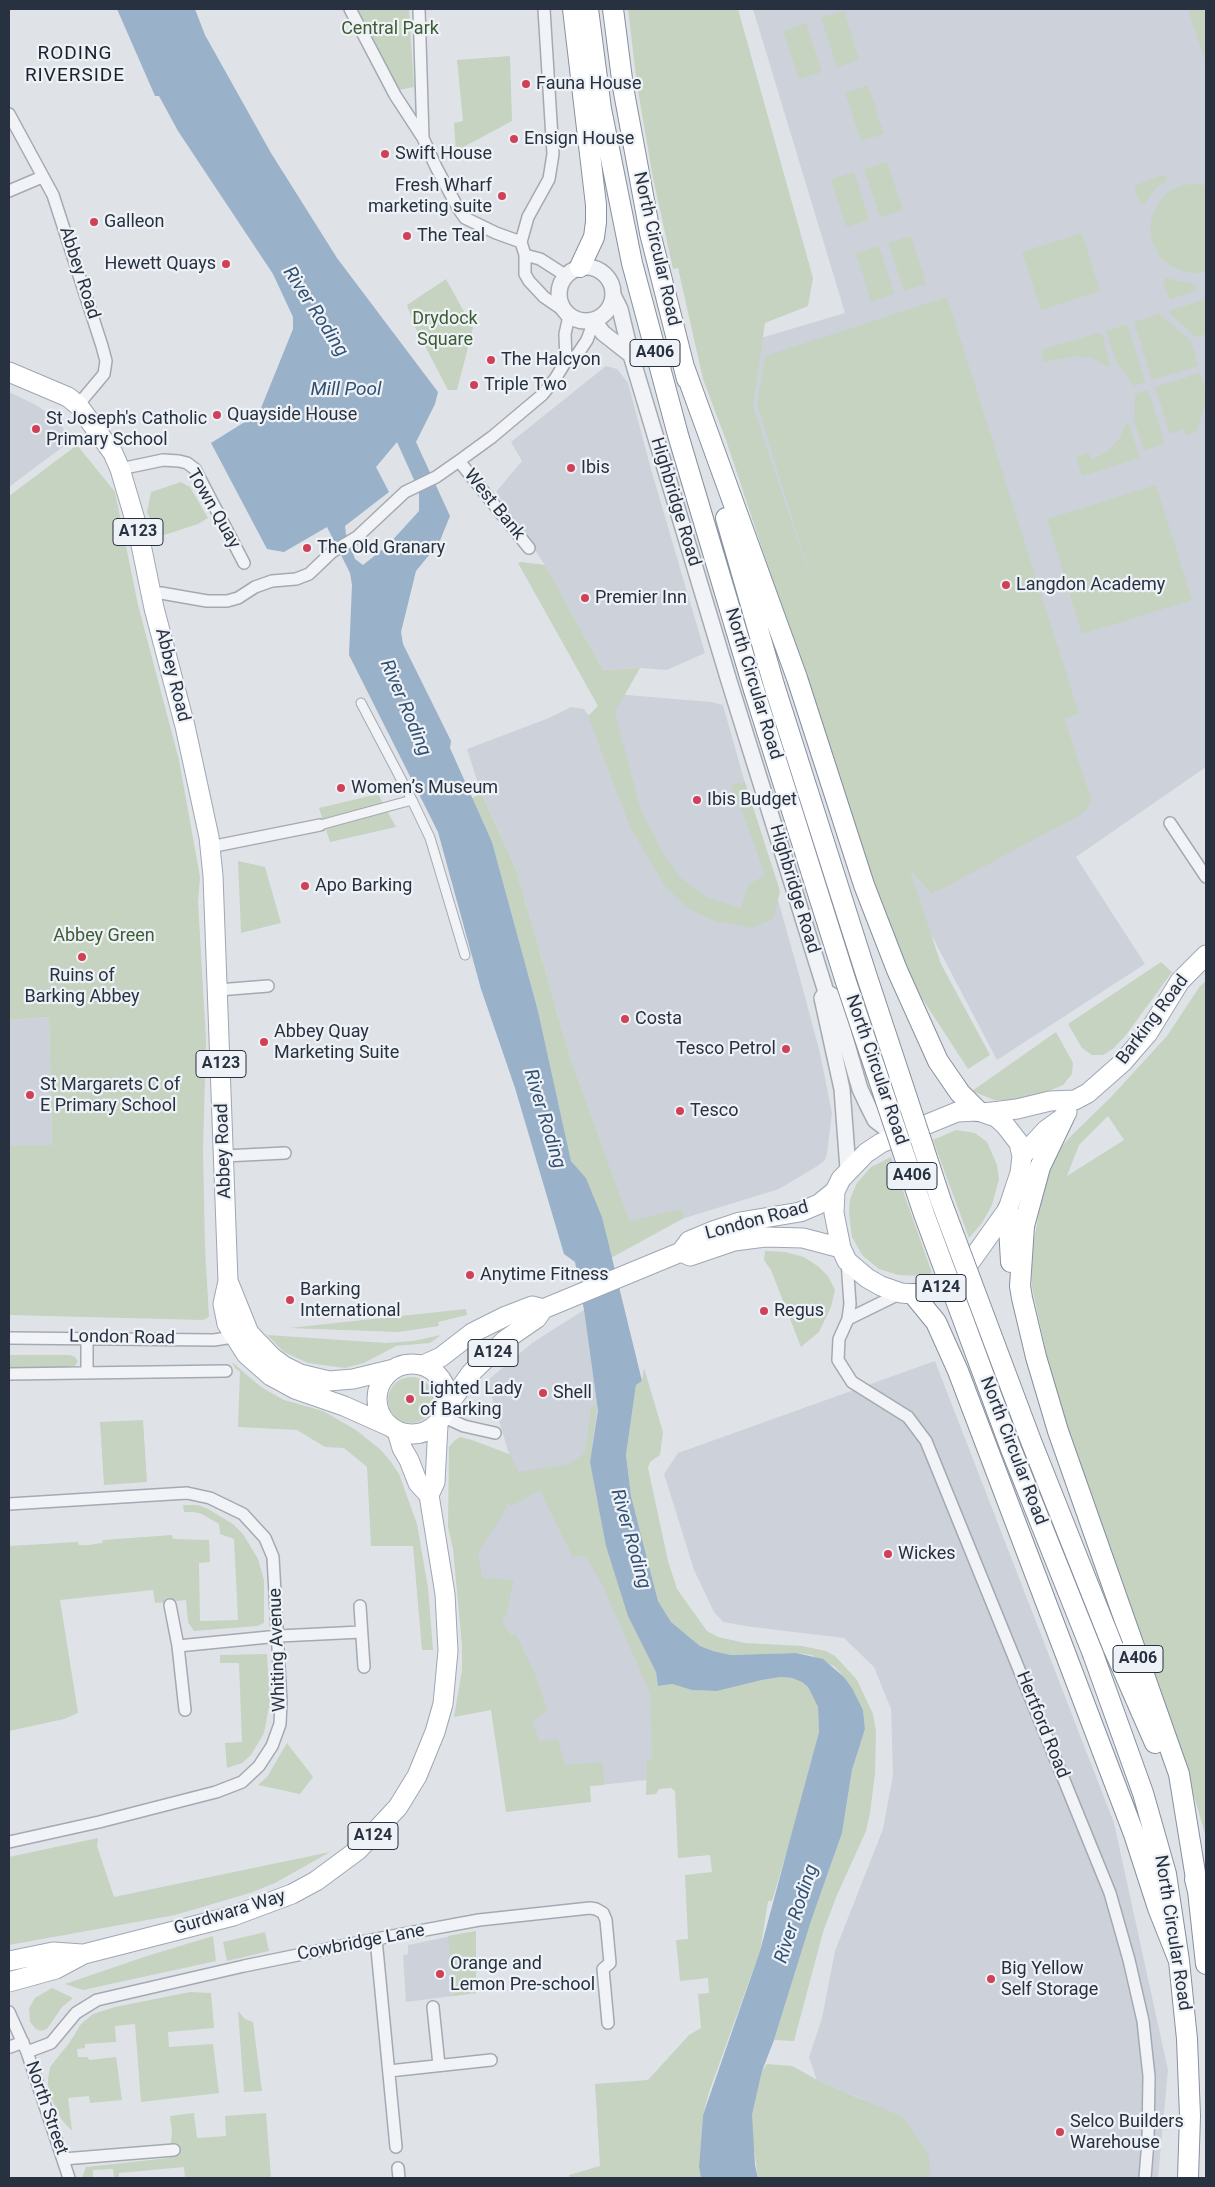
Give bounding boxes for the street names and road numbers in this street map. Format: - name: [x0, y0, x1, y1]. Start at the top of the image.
- street label: North Circular Road: [628, 170, 684, 328]
- street label: Abbey Road: [54, 224, 104, 322]
- road number: A406: [630, 339, 680, 366]
- street label: Highbridge Road: [645, 435, 705, 569]
- street label: Town Quay: [182, 465, 244, 553]
- street label: West Bank: [459, 465, 529, 545]
- road number: A123: [113, 518, 163, 546]
- street label: North Circular Road: [720, 606, 786, 762]
- street label: Abbey Road: [150, 626, 194, 724]
- street label: Highbridge Road: [764, 822, 824, 956]
- street label: Barking Road: [1112, 971, 1194, 1069]
- street label: North Circular Road: [840, 992, 912, 1148]
- road number: A123: [196, 1050, 246, 1078]
- street label: Abbey Road: [212, 1103, 236, 1199]
- road number: A406: [887, 1162, 937, 1190]
- street label: London Road: [703, 1197, 811, 1245]
- road number: A124: [916, 1275, 966, 1302]
- street label: London Road: [69, 1326, 175, 1350]
- road number: A124: [468, 1340, 518, 1366]
- street label: North Circular Road: [975, 1374, 1051, 1528]
- street label: Whiting Avenue: [265, 1588, 291, 1712]
- road number: A406: [1113, 1646, 1163, 1672]
- street label: Hertford Road: [1011, 1668, 1073, 1782]
- road number: A124: [348, 1822, 398, 1850]
- street label: North Circular Road: [1149, 1854, 1195, 2012]
- street label: Gurdwara Way: [172, 1886, 288, 1940]
- street label: Cowbridge Lane: [295, 1920, 427, 1966]
- street label: North Street: [20, 2058, 72, 2158]

